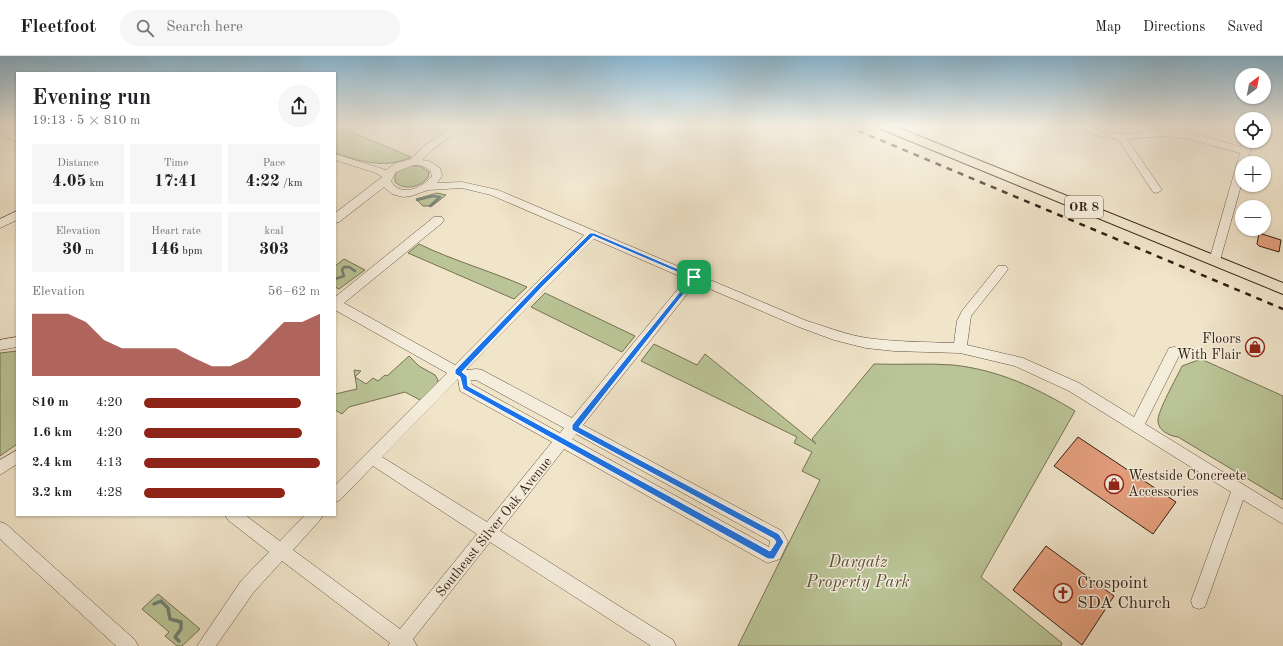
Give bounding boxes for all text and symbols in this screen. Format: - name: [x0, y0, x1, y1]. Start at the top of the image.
- search box: [120, 10, 400, 46]
- icon: search: [134, 17, 156, 39]
- text: Fleetfoot: [20, 18, 96, 37]
- text: Search here: [166, 20, 243, 35]
- text: Map: [1095, 20, 1121, 34]
- text: Directions: [1143, 20, 1205, 34]
- text: Saved: [1227, 20, 1263, 34]
- north arrow: [1235, 68, 1271, 104]
- map controls: [1235, 68, 1271, 236]
- button: share: [278, 85, 320, 127]
- text: Evening run: [32, 87, 151, 109]
- button: locate: [1235, 112, 1271, 148]
- text: 19:13 · 5 × 810 m: [32, 114, 140, 127]
- button: +: [1235, 156, 1271, 192]
- text: Distance: [57, 158, 99, 169]
- text: Time: [164, 158, 188, 169]
- text: Pace: [263, 158, 285, 169]
- text: 4.05: [52, 173, 86, 190]
- text: 17:41: [154, 173, 198, 190]
- text: 4:22: [246, 173, 280, 190]
- text: km: [86, 178, 104, 189]
- text: /km: [280, 178, 302, 189]
- road number: OR 8: [1065, 196, 1103, 218]
- button: −: [1235, 200, 1271, 236]
- text: Elevation: [56, 226, 100, 237]
- text: Heart rate: [151, 226, 201, 237]
- text: kcal: [265, 226, 283, 237]
- text: 30: [62, 241, 82, 258]
- text: 146: [150, 241, 179, 258]
- text: 303: [259, 241, 289, 258]
- text: m: [82, 246, 94, 257]
- text: bpm: [179, 246, 202, 257]
- pin: [677, 260, 711, 294]
- icon: arrive: [683, 266, 705, 288]
- text: Elevation: [32, 285, 85, 298]
- text: 56–62 m: [268, 285, 320, 298]
- place label: Floors With Flair: [1177, 332, 1241, 362]
- shop icon: Floors With Flair: [1244, 336, 1266, 358]
- text: 810 m: [32, 396, 69, 409]
- text: 4:20: [96, 396, 122, 409]
- text: 1.6 km: [32, 426, 72, 439]
- text: 4:20: [96, 426, 122, 439]
- street label: Southeast Silver Oak Avenue: [433, 454, 555, 600]
- text: 2.4 km: [32, 456, 72, 469]
- text: 4:13: [96, 456, 122, 469]
- place label: Westside Concreete Accessories: [1128, 469, 1247, 499]
- shop icon: Westside Concreete Accessories: [1103, 473, 1125, 495]
- text: 3.2 km: [32, 486, 72, 499]
- text: 4:28: [96, 486, 122, 499]
- park label: Dargatz Property Park: [805, 554, 910, 591]
- place label: Crospoint SDA Church: [1077, 575, 1171, 612]
- church icon: Crospoint SDA Church: [1052, 582, 1074, 604]

